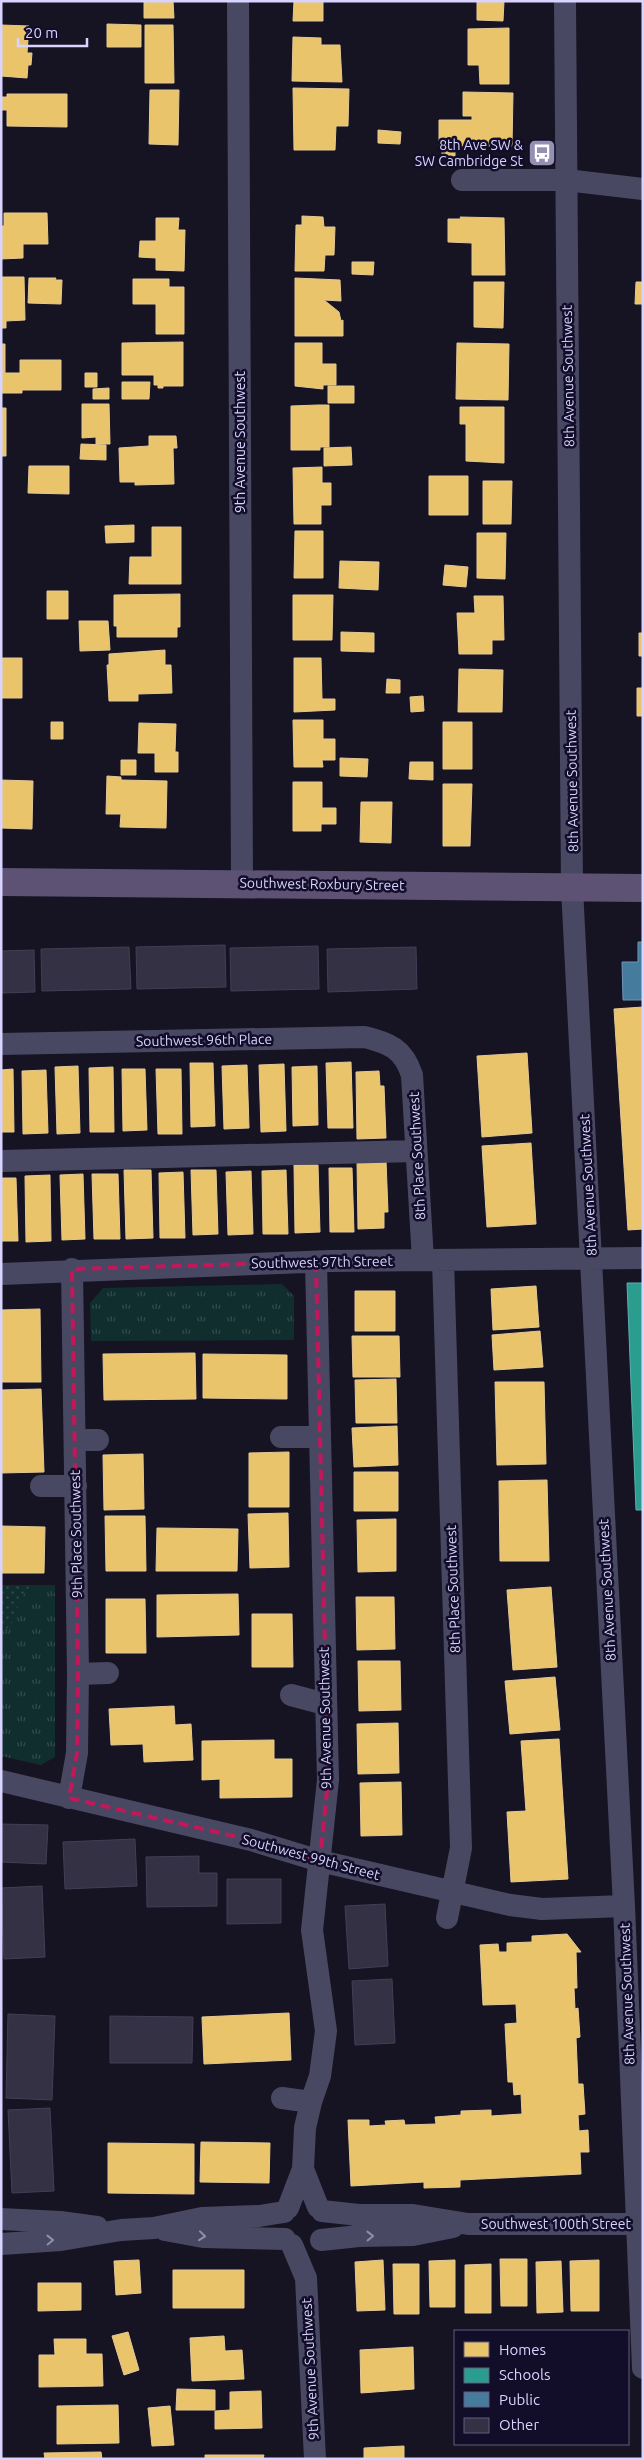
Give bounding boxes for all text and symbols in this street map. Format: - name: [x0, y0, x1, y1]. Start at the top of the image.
- scale bar: [18, 15, 86, 47]
- text: 20 m: [25, 24, 58, 41]
- place label: 8th Ave SW & SW Cambridge St: [415, 137, 524, 169]
- bus stop icon: 8th Ave SW & SW Cambridge St: [527, 138, 557, 168]
- street label: 8th Avenue Southwest: [559, 304, 577, 447]
- street label: 9th Avenue Southwest: [232, 370, 248, 513]
- street label: 8th Avenue Southwest: [563, 709, 581, 852]
- street label: Southwest Roxbury Street: [239, 875, 405, 893]
- street label: Southwest 96th Place: [136, 1031, 272, 1049]
- street label: 8th Place Southwest: [406, 1091, 428, 1221]
- street label: 8th Avenue Southwest: [576, 1113, 600, 1256]
- street label: Southwest 97th Street: [251, 1253, 394, 1271]
- street label: 9th Place Southwest: [67, 1469, 85, 1598]
- street label: 8th Avenue Southwest: [595, 1518, 619, 1661]
- street label: 8th Place Southwest: [443, 1524, 463, 1653]
- street label: 9th Avenue Southwest: [316, 1646, 334, 1789]
- street label: Southwest 99th Street: [240, 1831, 382, 1883]
- street label: 8th Avenue Southwest: [617, 1922, 637, 2065]
- street label: Southwest 100th Street: [481, 2216, 631, 2232]
- one-way arrow: [198, 2230, 206, 2241]
- one-way arrow: [366, 2231, 374, 2241]
- one-way arrow: [46, 2235, 54, 2245]
- street label: 9th Avenue Southwest: [298, 2297, 322, 2440]
- legend: [454, 2330, 629, 2445]
- text: Homes: [499, 2341, 546, 2358]
- text: Schools: [499, 2366, 550, 2383]
- text: Public: [499, 2391, 540, 2408]
- text: Other: [499, 2416, 539, 2433]

